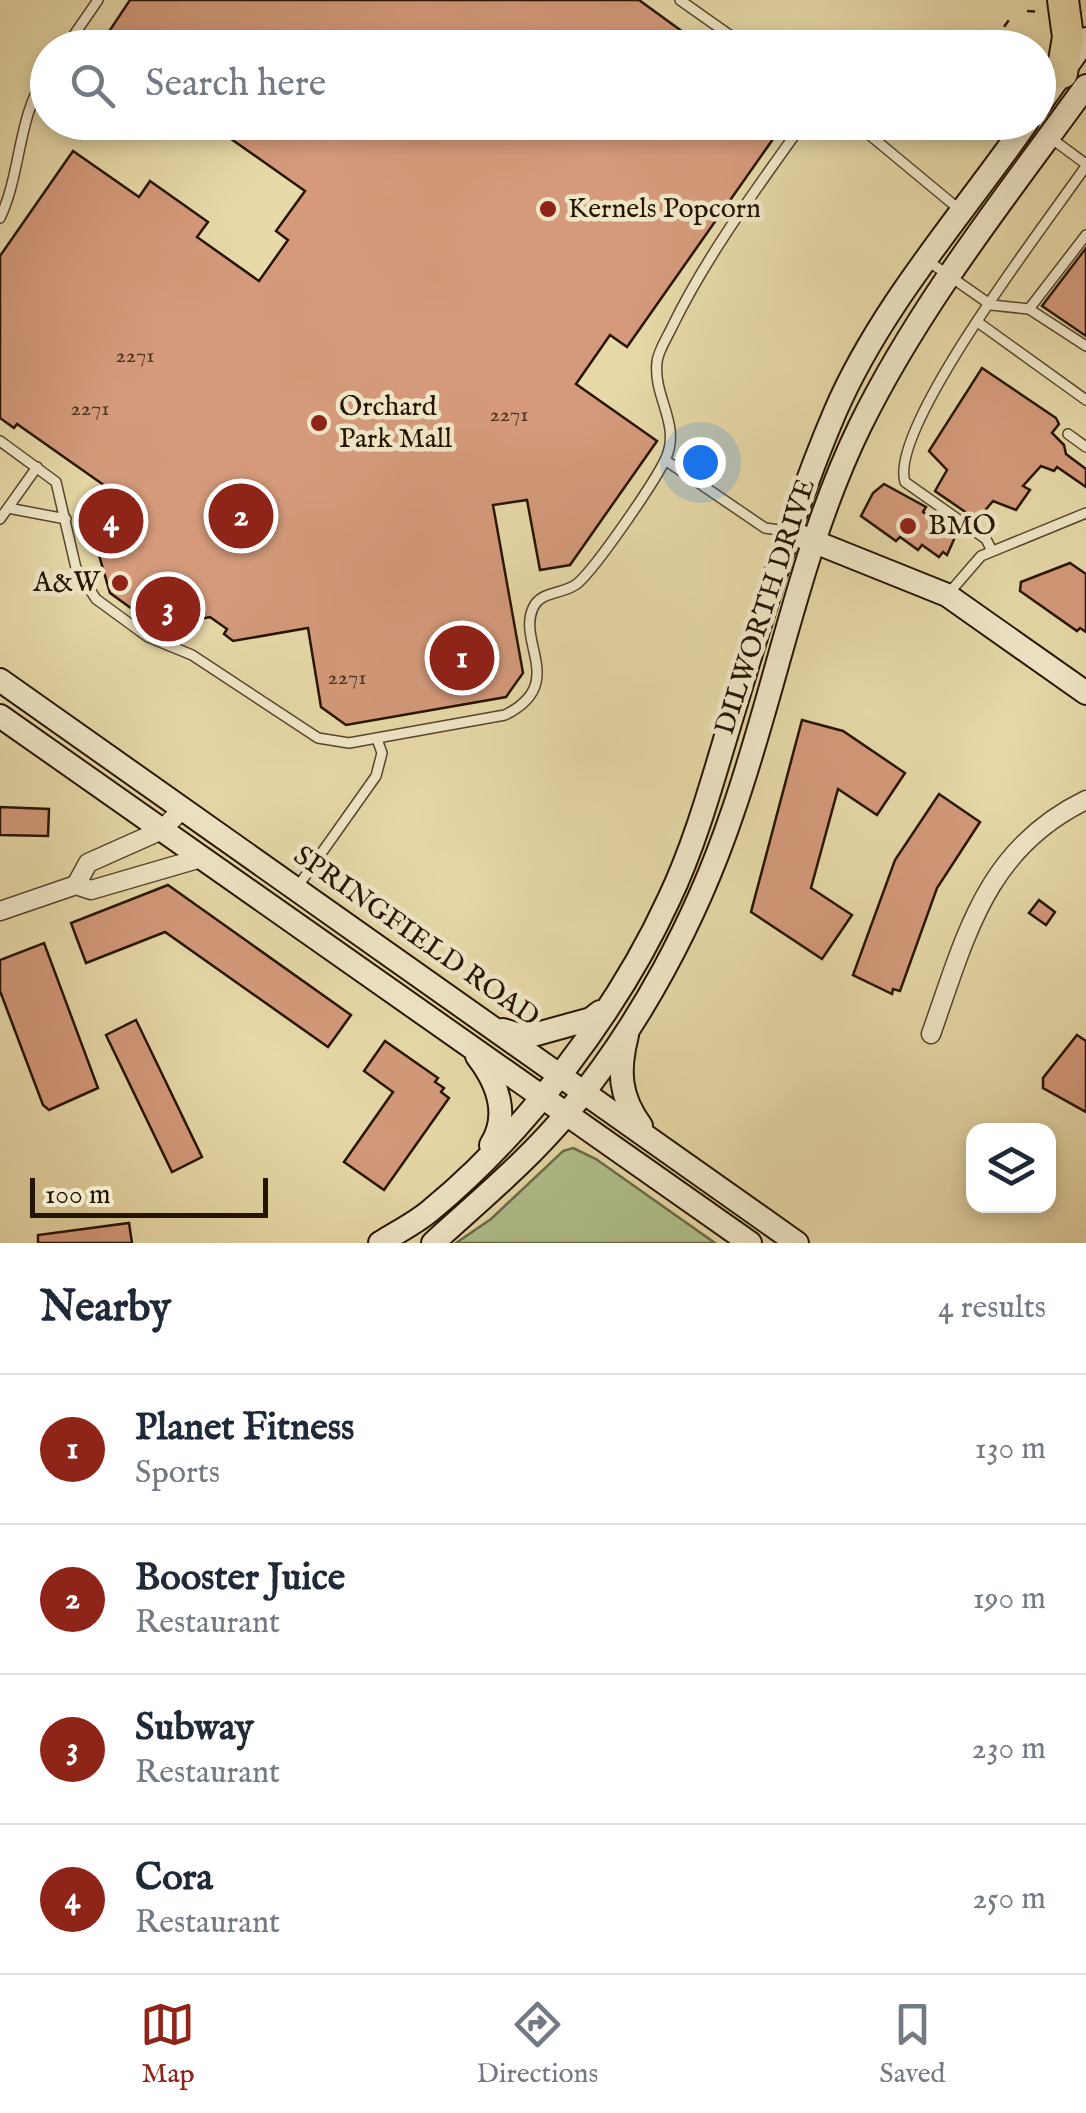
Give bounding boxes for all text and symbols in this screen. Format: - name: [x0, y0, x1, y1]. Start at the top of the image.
- search box: [30, 30, 1056, 140]
- icon: search: [65, 58, 120, 113]
- text: Search here: [145, 61, 326, 109]
- place label: Kernels Popcorn: [568, 192, 761, 227]
- marker: Kernels Popcorn: [537, 198, 559, 220]
- house number: 2271: [116, 342, 154, 370]
- place label: Orchard Park Mall: [339, 390, 452, 457]
- house number: 2271: [71, 395, 109, 423]
- house number: 2271: [490, 401, 528, 429]
- marker: Orchard Park Mall: [308, 412, 330, 434]
- your location: [675, 437, 726, 488]
- street label: DILWORTH DRIVE: [708, 475, 824, 739]
- pin: 2: [208, 478, 274, 554]
- pin: 4: [78, 484, 144, 558]
- place label: BMO: [928, 509, 996, 544]
- marker: BMO: [897, 515, 919, 537]
- place label: A&W: [32, 566, 101, 601]
- marker: A&W: [109, 572, 131, 594]
- pin: 3: [136, 572, 200, 646]
- pin: 1: [430, 620, 494, 696]
- house number: 2271: [328, 664, 366, 692]
- street label: SPRINGFIELD ROAD: [286, 839, 546, 1035]
- map controls: [966, 1123, 1056, 1213]
- button: layers: [966, 1123, 1056, 1213]
- scale bar: [30, 1173, 268, 1218]
- text: 100 m: [45, 1178, 111, 1213]
- text: Nearby: [40, 1282, 171, 1335]
- text: 4 results: [938, 1288, 1046, 1329]
- text: Planet Fitness: [135, 1405, 354, 1453]
- text: 1: [67, 1429, 78, 1470]
- text: 130 m: [975, 1429, 1046, 1470]
- text: Sports: [135, 1453, 220, 1494]
- text: Booster Juice: [135, 1555, 345, 1603]
- text: 2: [65, 1579, 80, 1620]
- text: 190 m: [973, 1579, 1046, 1620]
- text: Restaurant: [135, 1603, 280, 1644]
- text: Subway: [135, 1705, 254, 1753]
- text: 3: [67, 1729, 78, 1770]
- text: 230 m: [972, 1729, 1046, 1770]
- text: Restaurant: [135, 1753, 280, 1794]
- text: Cora: [135, 1855, 213, 1903]
- text: 4: [65, 1879, 80, 1920]
- text: 250 m: [972, 1879, 1046, 1920]
- text: Restaurant: [135, 1903, 280, 1944]
- tab: Map: [140, 1997, 195, 2092]
- tab: Directions: [476, 1997, 598, 2092]
- tab: Saved: [879, 1997, 946, 2092]

